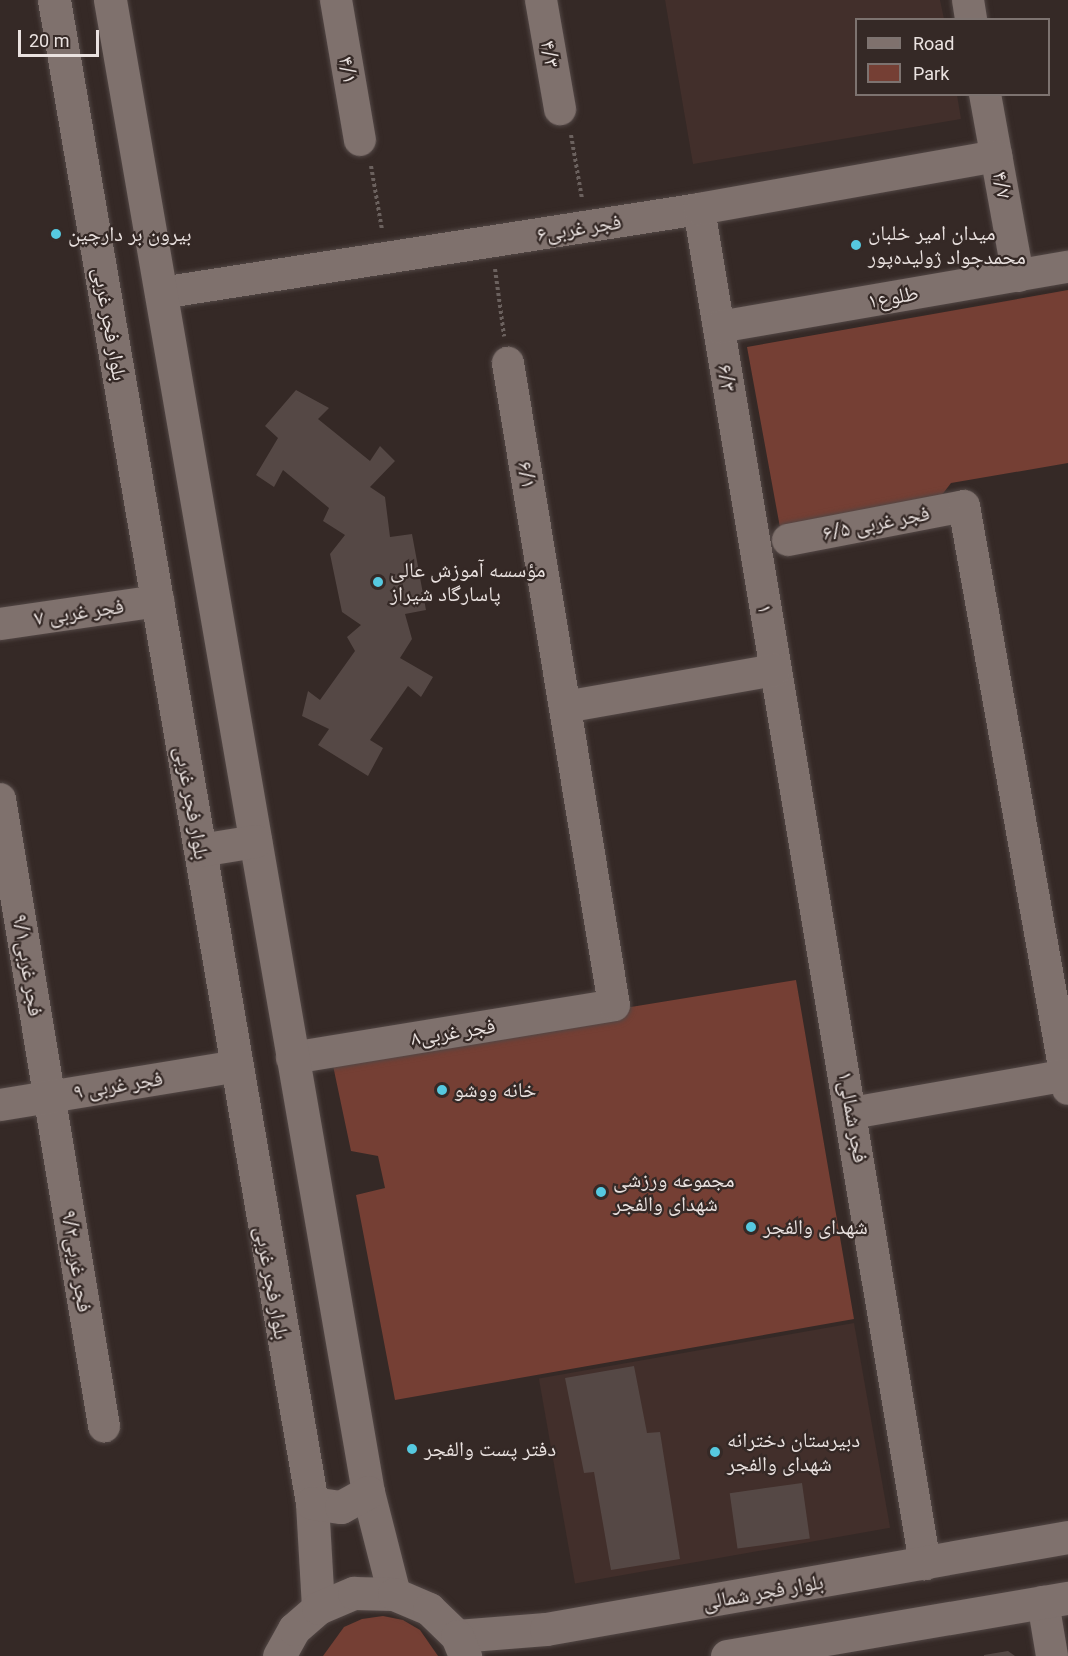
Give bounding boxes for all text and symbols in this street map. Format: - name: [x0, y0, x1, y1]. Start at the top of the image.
- scale bar: [21, 18, 102, 56]
- legend: [855, 18, 1050, 96]
- text: 20 m: [29, 30, 69, 51]
- text: Road: [913, 33, 954, 54]
- street label: ۴/۳: [535, 38, 565, 70]
- street label: ۴/۱: [333, 54, 363, 86]
- text: Park: [913, 63, 949, 84]
- street label: ۴/۷: [987, 169, 1017, 201]
- street label: فجر غربی۶: [535, 209, 623, 247]
- place label: میدان امیر خلبان محمد‌جواد ژولیده‌پور: [868, 220, 1026, 270]
- place label: بیرون بر دارچین: [68, 221, 192, 247]
- marker: بیرون بر دارچین: [49, 227, 63, 241]
- marker: میدان امیر خلبان محمد‌جواد ژولیده‌پور: [849, 238, 863, 252]
- street label: بلوار فجر غربی: [88, 265, 132, 383]
- street label: طلوع۱: [866, 280, 920, 314]
- street label: ۶/۳: [712, 362, 742, 394]
- street label: ۶/۱: [512, 459, 542, 491]
- street label: ۶/۵ فجر غربی: [820, 500, 932, 546]
- place label: مؤسسه آموزش عالی پاسارگاد شیراز: [390, 557, 546, 607]
- marker: مؤسسه آموزش عالی پاسارگاد شیراز: [371, 575, 385, 589]
- street label: ۷ فجر غربی: [32, 593, 126, 631]
- street label: ۱: [752, 602, 778, 616]
- street label: بلوار فجر غربی: [170, 744, 214, 862]
- street label: فجر غربی۹/۱: [7, 912, 49, 1018]
- street label: فجر غربی۸: [409, 1013, 497, 1051]
- street label: ۹ فجر غربی: [71, 1065, 165, 1105]
- street label: فجر شمالی۱: [833, 1069, 873, 1165]
- place label: خانه ووشو: [454, 1077, 536, 1103]
- marker: خانه ووشو: [435, 1083, 449, 1097]
- place label: مجموعه ورزشی شهدای والفجر: [613, 1167, 735, 1217]
- marker: مجموعه ورزشی شهدای والفجر: [594, 1185, 608, 1199]
- street label: فجر غربی۹/۲: [56, 1208, 98, 1314]
- place label: شهدای والفجر: [763, 1214, 868, 1240]
- marker: شهدای والفجر: [744, 1220, 758, 1234]
- street label: بلوار فجر غربی: [250, 1224, 294, 1342]
- place label: دبیرستان دخترانه شهدای والفجر: [727, 1427, 860, 1477]
- place label: دفتر پست والفجر: [424, 1436, 556, 1462]
- marker: دفتر پست والفجر: [405, 1442, 419, 1456]
- marker: دبیرستان دخترانه شهدای والفجر: [708, 1445, 722, 1459]
- street label: بلوار فجر شمالی: [701, 1569, 825, 1615]

